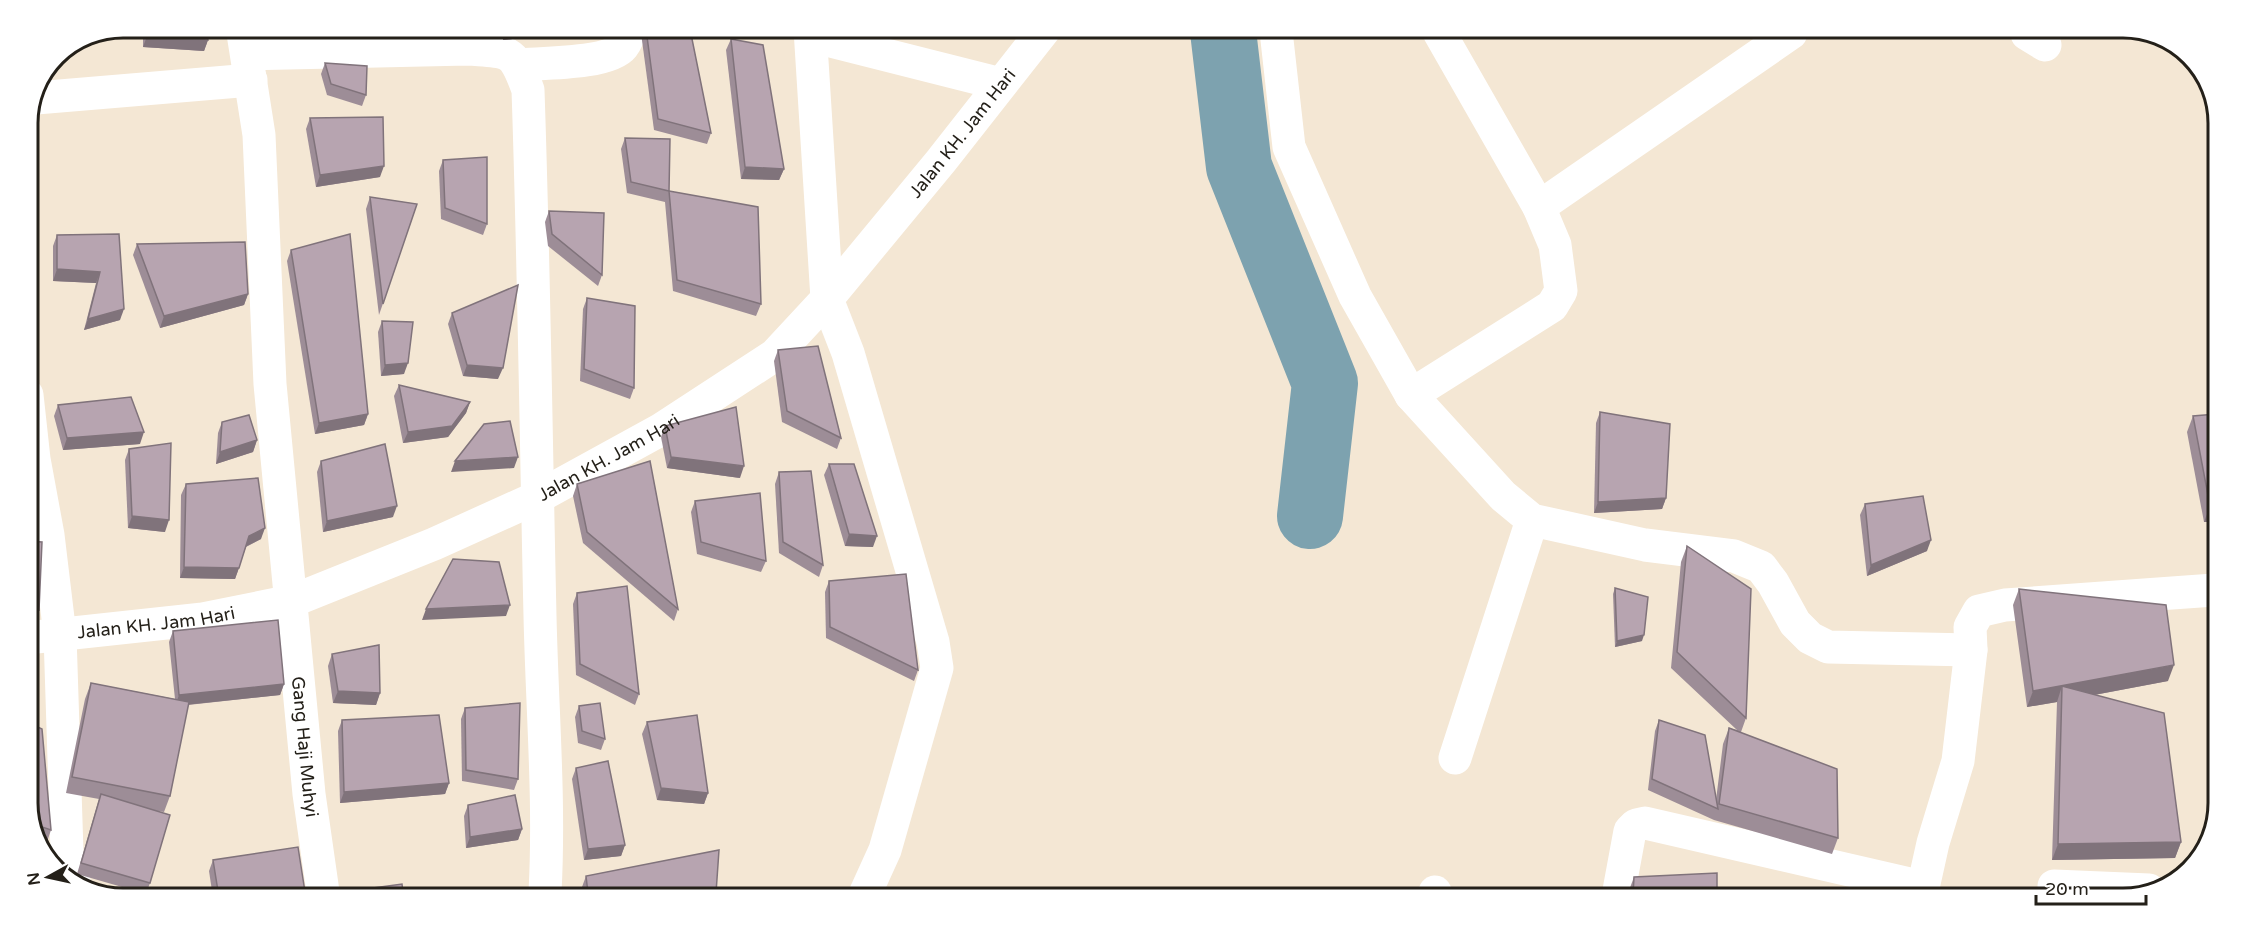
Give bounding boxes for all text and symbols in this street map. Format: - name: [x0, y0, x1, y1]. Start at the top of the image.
- street label: Jalan KH. Jam Hari: [904, 64, 1020, 202]
- street label: Jalan KH. Jam Hari: [534, 409, 684, 506]
- street label: Jalan KH. Jam Hari: [76, 602, 237, 643]
- street label: Gang Haji Muhyi: [287, 675, 323, 819]
- north arrow: [18, 847, 78, 907]
- scale bar: [2036, 868, 2146, 906]
- text: N: [23, 871, 45, 887]
- text: 20 m: [2045, 878, 2089, 900]

